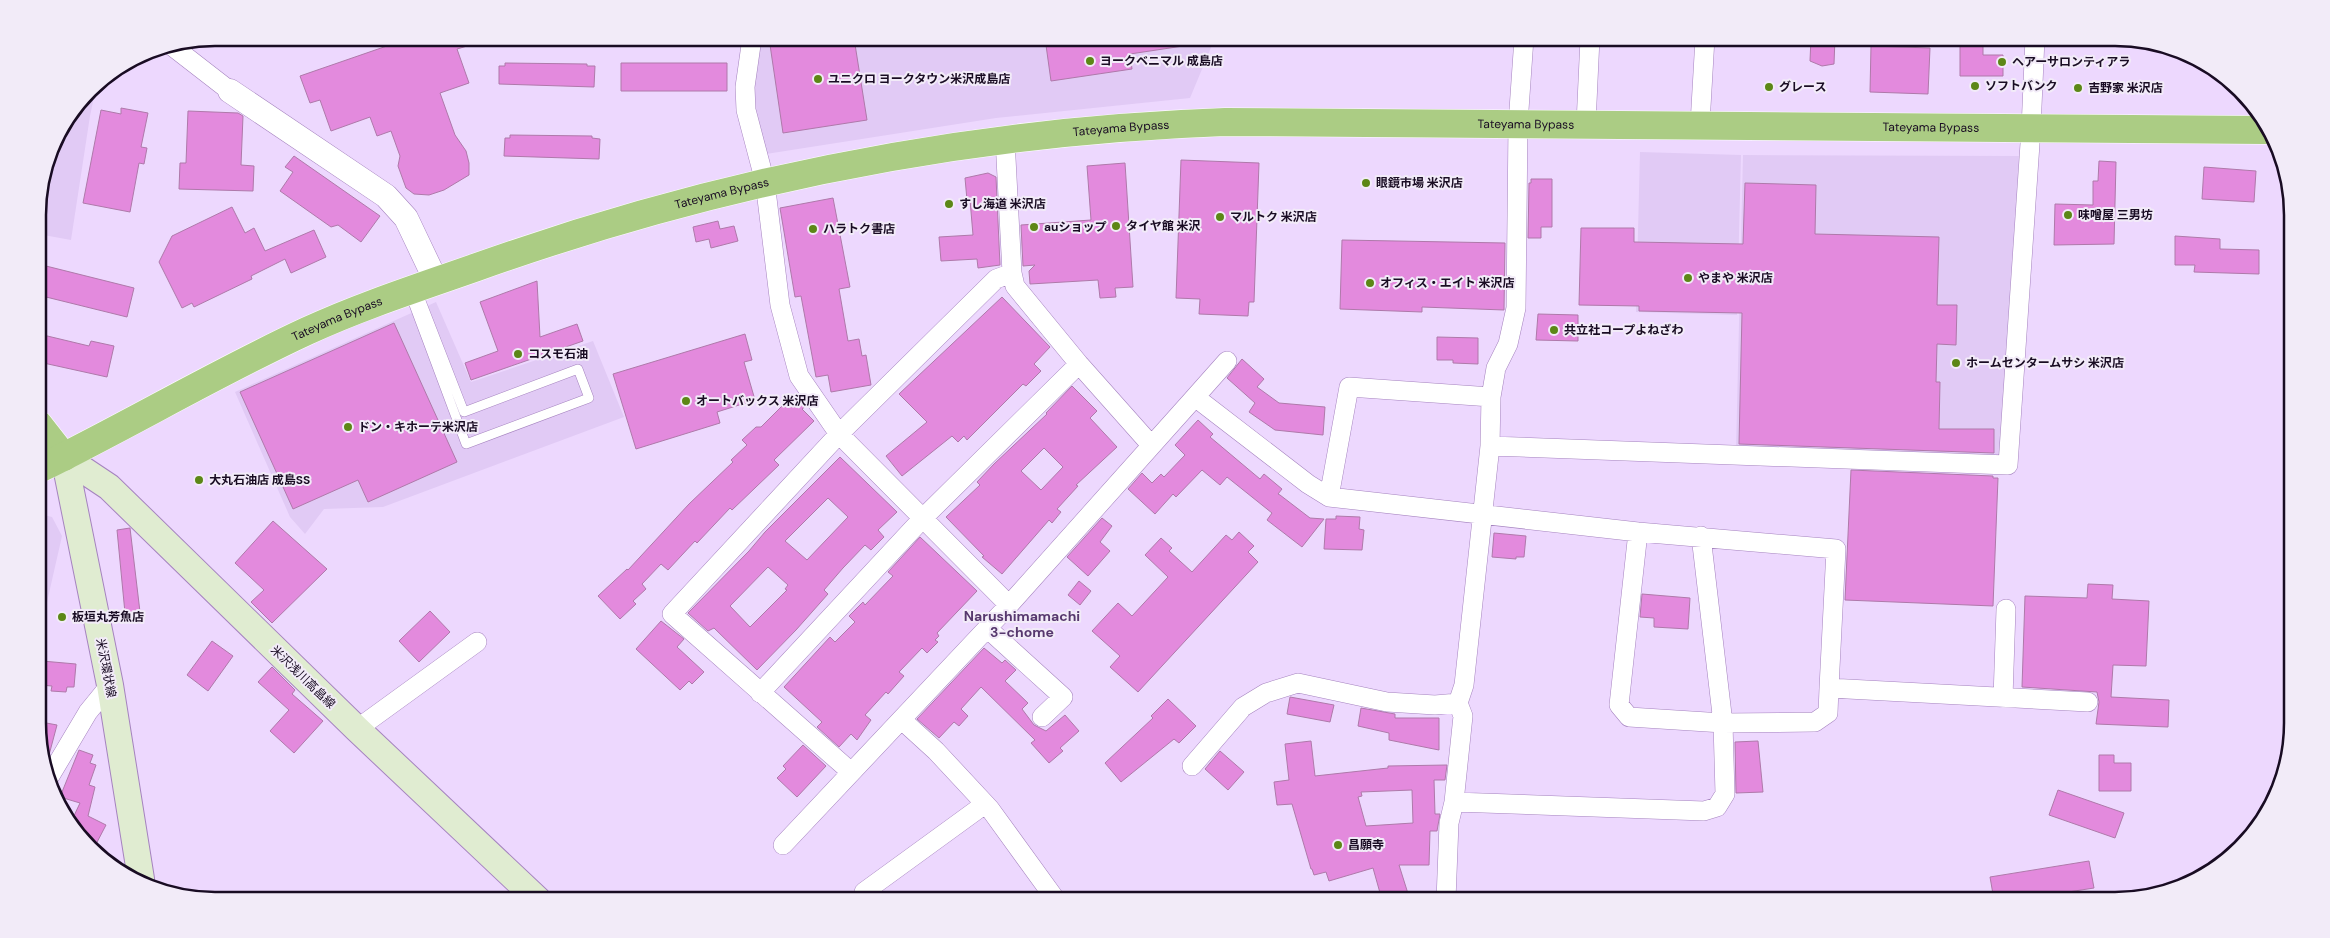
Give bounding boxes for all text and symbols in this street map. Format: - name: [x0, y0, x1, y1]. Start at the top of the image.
- place label: ヨークベニマル 成島店: [1100, 53, 1223, 69]
- place label: ヘアーサロンティアラ: [2012, 54, 2130, 70]
- marker: ヨークベニマル 成島店: [1084, 55, 1096, 67]
- marker: ヘアーサロンティアラ: [1996, 56, 2008, 68]
- place label: ユニクロ ヨークタウン米沢成島店: [828, 71, 1010, 87]
- marker: ユニクロ ヨークタウン米沢成島店: [812, 73, 824, 85]
- place label: ソフトバンク: [1985, 78, 2058, 94]
- place label: グレース: [1779, 79, 1826, 95]
- marker: ソフトバンク: [1969, 80, 1981, 92]
- place label: 吉野家 米沢店: [2088, 80, 2163, 96]
- marker: グレース: [1763, 81, 1775, 93]
- marker: 吉野家 米沢店: [2072, 82, 2084, 94]
- street label: Tateyama Bypass: [1477, 116, 1574, 133]
- street label: Tateyama Bypass: [1072, 117, 1170, 140]
- street label: Tateyama Bypass: [1882, 119, 1979, 136]
- street label: Tateyama Bypass: [673, 174, 771, 213]
- place label: 眼鏡市場 米沢店: [1376, 175, 1463, 191]
- marker: 眼鏡市場 米沢店: [1360, 177, 1372, 189]
- place label: すし海道 米沢店: [959, 196, 1046, 212]
- marker: すし海道 米沢店: [943, 198, 955, 210]
- place label: 味噌屋 三男坊: [2078, 207, 2153, 223]
- place label: マルトク 米沢店: [1230, 209, 1317, 225]
- marker: 味噌屋 三男坊: [2062, 209, 2074, 221]
- marker: マルトク 米沢店: [1214, 211, 1226, 223]
- place label: タイヤ館 米沢: [1126, 218, 1200, 234]
- place label: auショップ: [1044, 219, 1106, 235]
- marker: タイヤ館 米沢: [1110, 220, 1122, 232]
- place label: ハラトク書店: [823, 221, 895, 237]
- marker: auショップ: [1028, 221, 1040, 233]
- marker: ハラトク書店: [807, 223, 819, 235]
- place label: やまや 米沢店: [1698, 270, 1773, 286]
- marker: やまや 米沢店: [1682, 272, 1694, 284]
- place label: オフィス・エイト 米沢店: [1380, 275, 1515, 291]
- marker: オフィス・エイト 米沢店: [1364, 277, 1376, 289]
- street label: Tateyama Bypass: [289, 293, 385, 345]
- place label: 共立社コープよねざわ: [1564, 322, 1683, 338]
- marker: 共立社コープよねざわ: [1548, 324, 1560, 336]
- place label: コスモ石油: [528, 346, 588, 362]
- marker: コスモ石油: [512, 348, 524, 360]
- place label: ホームセンタームサシ 米沢店: [1966, 355, 2124, 371]
- marker: ホームセンタームサシ 米沢店: [1950, 357, 1962, 369]
- place label: オートバックス 米沢店: [696, 393, 818, 409]
- marker: オートバックス 米沢店: [680, 395, 692, 407]
- place label: ドン・キホーテ米沢店: [358, 419, 478, 435]
- marker: ドン・キホーテ米沢店: [342, 421, 354, 433]
- place label: 大丸石油店 成島SS: [209, 472, 310, 488]
- marker: 大丸石油店 成島SS: [193, 474, 205, 486]
- district label: Narushimamachi 3-chome: [964, 607, 1080, 641]
- place label: 板垣丸芳魚店: [72, 609, 144, 625]
- marker: 板垣丸芳魚店: [56, 611, 68, 623]
- street label: 米沢環状線: [92, 637, 120, 699]
- street label: 米沢浅川高畠線: [267, 642, 339, 712]
- place label: 昌願寺: [1348, 837, 1384, 853]
- marker: 昌願寺: [1332, 839, 1344, 851]

